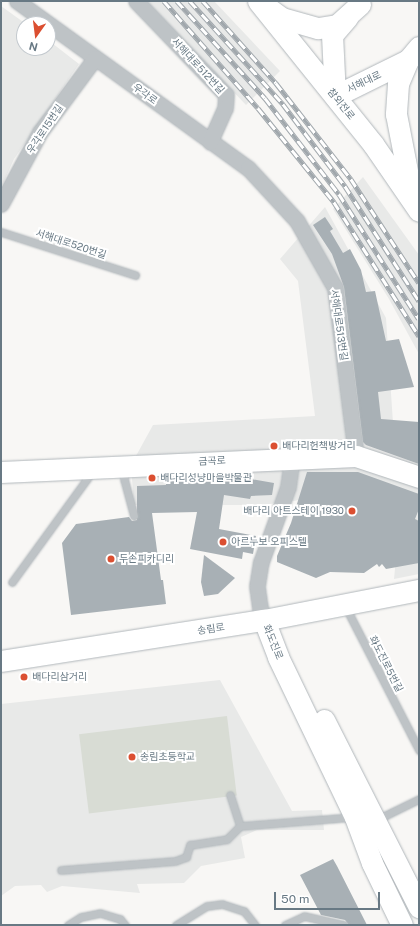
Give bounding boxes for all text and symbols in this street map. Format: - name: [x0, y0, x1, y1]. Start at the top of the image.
- north arrow: [16, 16, 56, 56]
- street label: 서해대로512번길: [169, 36, 227, 96]
- text: N: [28, 40, 39, 54]
- street label: 서해대로: [345, 69, 383, 95]
- street label: 우각로: [130, 81, 160, 107]
- street label: 참외전로: [325, 86, 357, 122]
- street label: 우각로15번길: [24, 102, 66, 156]
- street label: 서해대로520번길: [34, 227, 108, 261]
- street label: 서해대로513번길: [328, 289, 350, 361]
- place label: 배다리헌책방거리: [282, 440, 356, 452]
- marker: 배다리헌책방거리: [269, 441, 279, 451]
- street label: 금곡로: [198, 454, 226, 468]
- place label: 배다리성냥마을박물관: [160, 472, 252, 484]
- marker: 배다리성냥마을박물관: [147, 473, 157, 483]
- place label: 배다리 아트스테이 1930: [243, 505, 344, 517]
- marker: 배다리 아트스테이 1930: [347, 506, 357, 516]
- place label: 아르누보 오피스텔: [231, 536, 307, 548]
- marker: 아르누보 오피스텔: [218, 537, 228, 547]
- place label: 두손피카디리: [119, 553, 174, 565]
- marker: 두손피카디리: [106, 554, 116, 564]
- street label: 송림로: [196, 621, 226, 637]
- street label: 화도진로: [261, 623, 285, 661]
- street label: 화도진로5번길: [367, 634, 405, 694]
- place label: 배다리삼거리: [32, 671, 87, 683]
- marker: 배다리삼거리: [19, 672, 29, 682]
- place label: 송림초등학교: [140, 751, 195, 763]
- marker: 송림초등학교: [127, 752, 137, 762]
- scale bar: [276, 884, 382, 910]
- text: 50 m: [281, 892, 309, 906]

